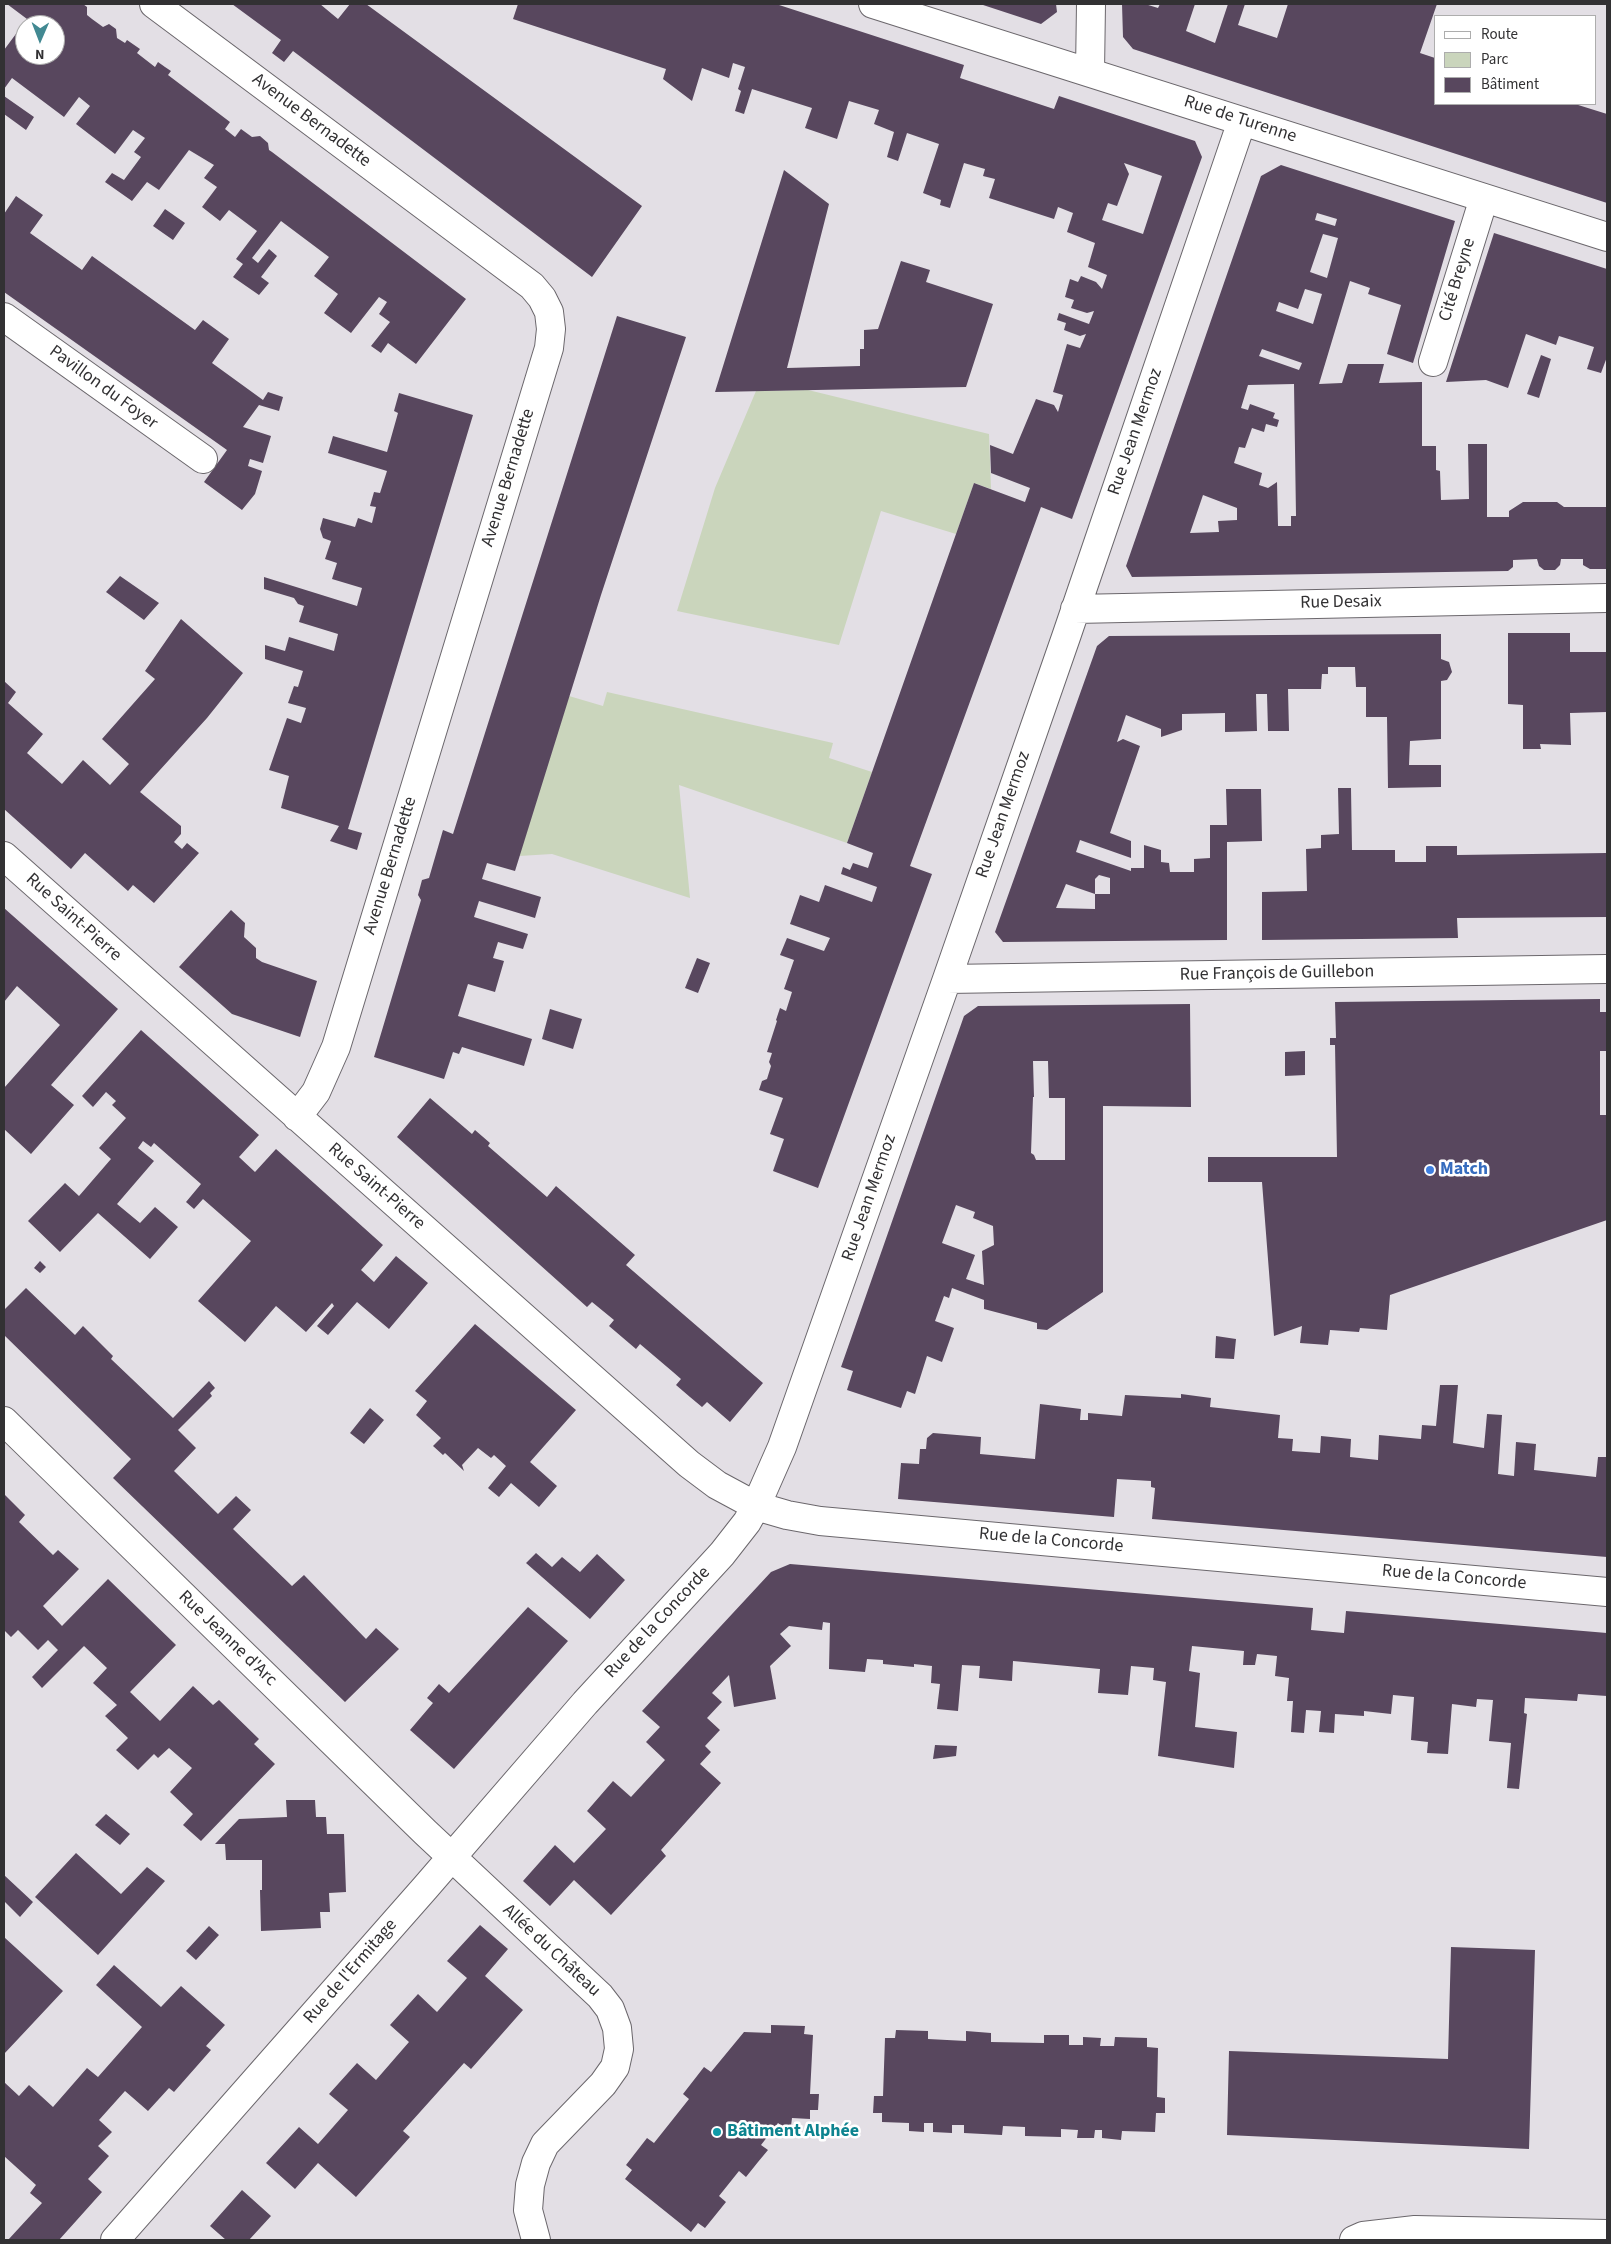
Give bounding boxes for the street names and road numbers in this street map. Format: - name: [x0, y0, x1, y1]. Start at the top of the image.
- street label: Avenue Bernadette: [247, 69, 375, 173]
- street label: Rue de Turenne: [1181, 92, 1299, 148]
- street label: Cité Breyne: [1435, 236, 1481, 324]
- street label: Pavillon du Foyer: [44, 341, 162, 435]
- street label: Rue Jean Mermoz: [1104, 366, 1168, 498]
- street label: Avenue Bernadette: [478, 406, 540, 550]
- street label: Rue Desaix: [1300, 591, 1382, 615]
- street label: Rue Jean Mermoz: [972, 749, 1036, 881]
- street label: Avenue Bernadette: [360, 794, 422, 938]
- street label: Rue Saint-Pierre: [21, 869, 125, 967]
- street label: Rue François de Guillebon: [1180, 962, 1374, 986]
- street label: Rue Jean Mermoz: [838, 1132, 902, 1264]
- street label: Rue Saint-Pierre: [323, 1139, 429, 1235]
- street label: Rue de la Concorde: [978, 1524, 1124, 1558]
- street label: Rue de la Concorde: [1381, 1561, 1527, 1595]
- street label: Rue de la Concorde: [601, 1563, 715, 1683]
- street label: Rue Jeanne d'Arc: [173, 1587, 281, 1691]
- street label: Allée du Château: [498, 1900, 604, 2002]
- street label: Rue de l'Ermitage: [300, 1915, 402, 2029]

